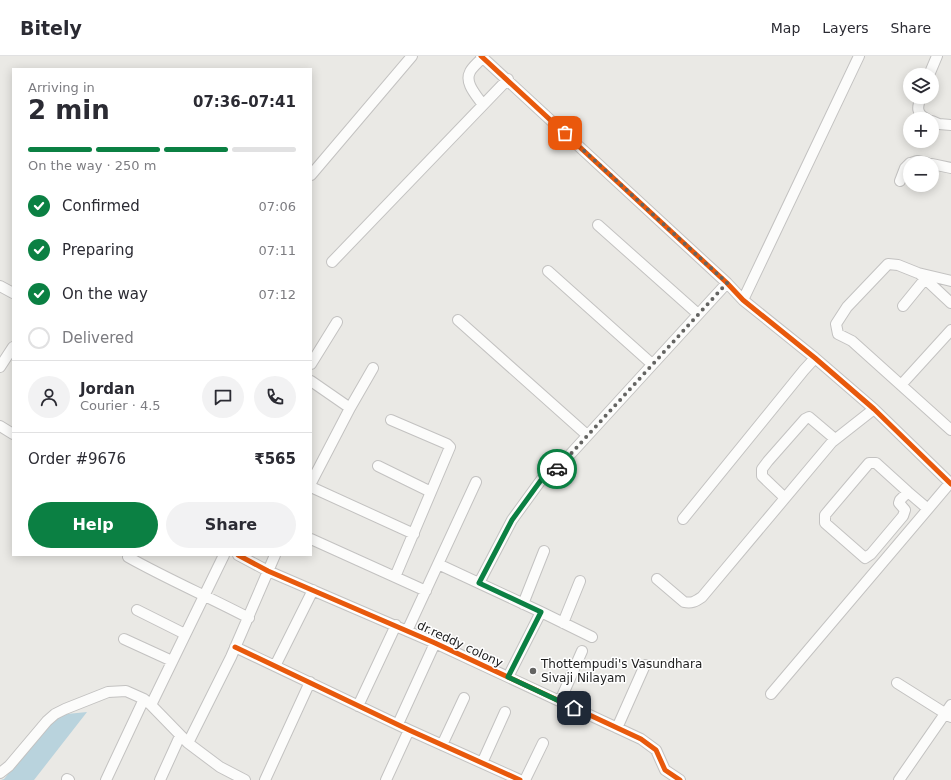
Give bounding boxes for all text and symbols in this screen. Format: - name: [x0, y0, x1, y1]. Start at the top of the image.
- text: Bitely: [20, 17, 82, 39]
- text: Map: [771, 20, 800, 36]
- text: Layers: [822, 20, 869, 36]
- text: Share: [891, 20, 931, 36]
- map controls: [903, 68, 939, 192]
- button: layers: [903, 68, 939, 104]
- text: Arriving in: [28, 80, 95, 95]
- text: 07:36–07:41: [193, 93, 296, 111]
- text: 2 min: [28, 95, 110, 125]
- button: +: [903, 112, 939, 148]
- pin: [548, 116, 582, 150]
- icon: bag: [554, 122, 576, 144]
- button: −: [903, 156, 939, 192]
- text: On the way · 250 m: [28, 158, 156, 173]
- icon: check: [28, 195, 50, 217]
- text: Confirmed: [62, 197, 140, 215]
- text: 07:06: [259, 199, 296, 214]
- icon: check: [28, 239, 50, 261]
- text: Preparing: [62, 241, 134, 259]
- text: 07:11: [259, 243, 296, 258]
- icon: check: [28, 283, 50, 305]
- text: On the way: [62, 285, 148, 303]
- text: 07:12: [259, 287, 296, 302]
- text: Delivered: [62, 329, 134, 347]
- button: person: [28, 376, 70, 418]
- button: chat: [202, 376, 244, 418]
- button: phone: [254, 376, 296, 418]
- text: Jordan: [80, 380, 135, 398]
- text: Courier · 4.5: [80, 398, 161, 413]
- courier: [537, 449, 577, 489]
- text: Order #9676: [28, 450, 126, 468]
- text: ₹565: [254, 450, 296, 468]
- icon: car: [546, 458, 568, 480]
- button: Help: [28, 502, 158, 548]
- button: Share: [166, 502, 296, 548]
- street label: dr.reddy colony: [415, 618, 505, 670]
- place label: Thottempudi's Vasundhara Sivaji Nilayam: [540, 657, 702, 685]
- marker: Thottempudi's Vasundhara Sivaji Nilayam: [528, 666, 538, 676]
- pin: [557, 691, 591, 725]
- icon: home: [563, 697, 585, 719]

